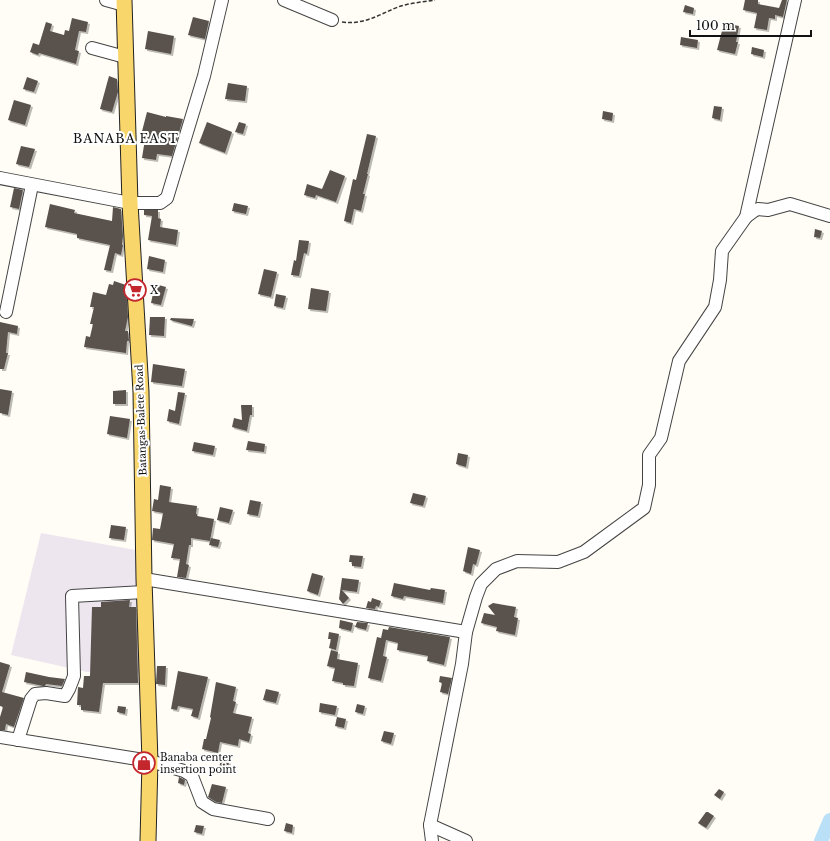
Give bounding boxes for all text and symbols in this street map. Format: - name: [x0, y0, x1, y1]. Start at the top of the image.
- scale bar: [690, 12, 811, 38]
- text: 100 m: [696, 18, 735, 33]
- district label: BANABA EAST: [73, 131, 179, 146]
- supermarket icon: X: [122, 277, 148, 303]
- place label: X: [150, 284, 159, 297]
- street label: Batangas-Balete Road: [133, 364, 149, 476]
- shop icon: Banaba center insertion point: [131, 750, 157, 776]
- place label: Banaba center insertion point: [160, 751, 236, 776]

